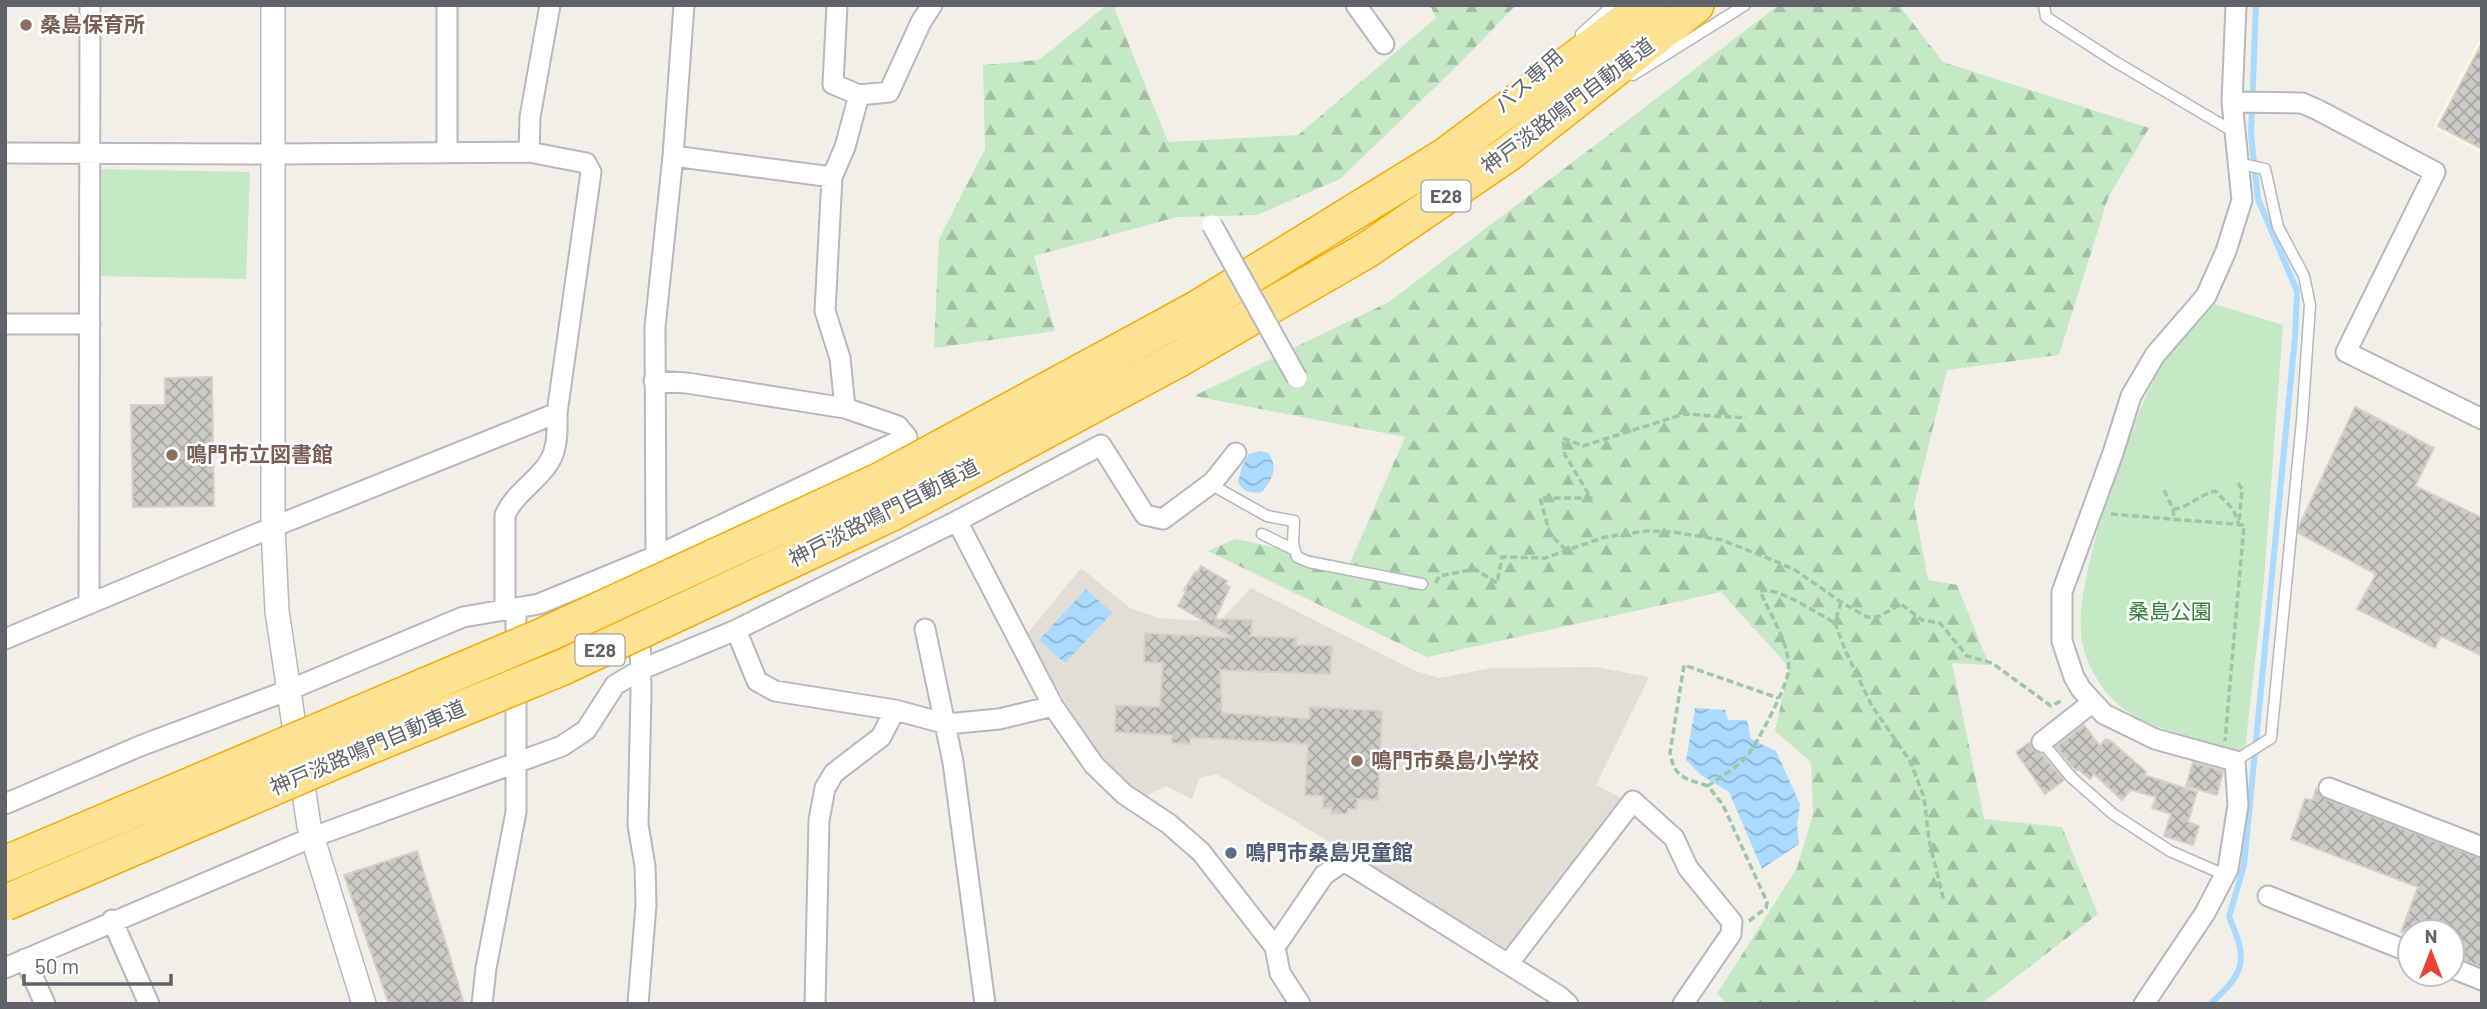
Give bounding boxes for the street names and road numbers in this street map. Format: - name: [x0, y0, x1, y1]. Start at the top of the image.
- street label: 神戸淡路鳴門自動車道: [1476, 32, 1658, 178]
- street label: バス専用: [1488, 42, 1568, 117]
- road number: E28: [1422, 180, 1470, 212]
- street label: 神戸淡路鳴門自動車道: [784, 453, 983, 570]
- road number: E28: [576, 635, 624, 666]
- street label: 神戸淡路鳴門自動車道: [266, 694, 469, 799]

